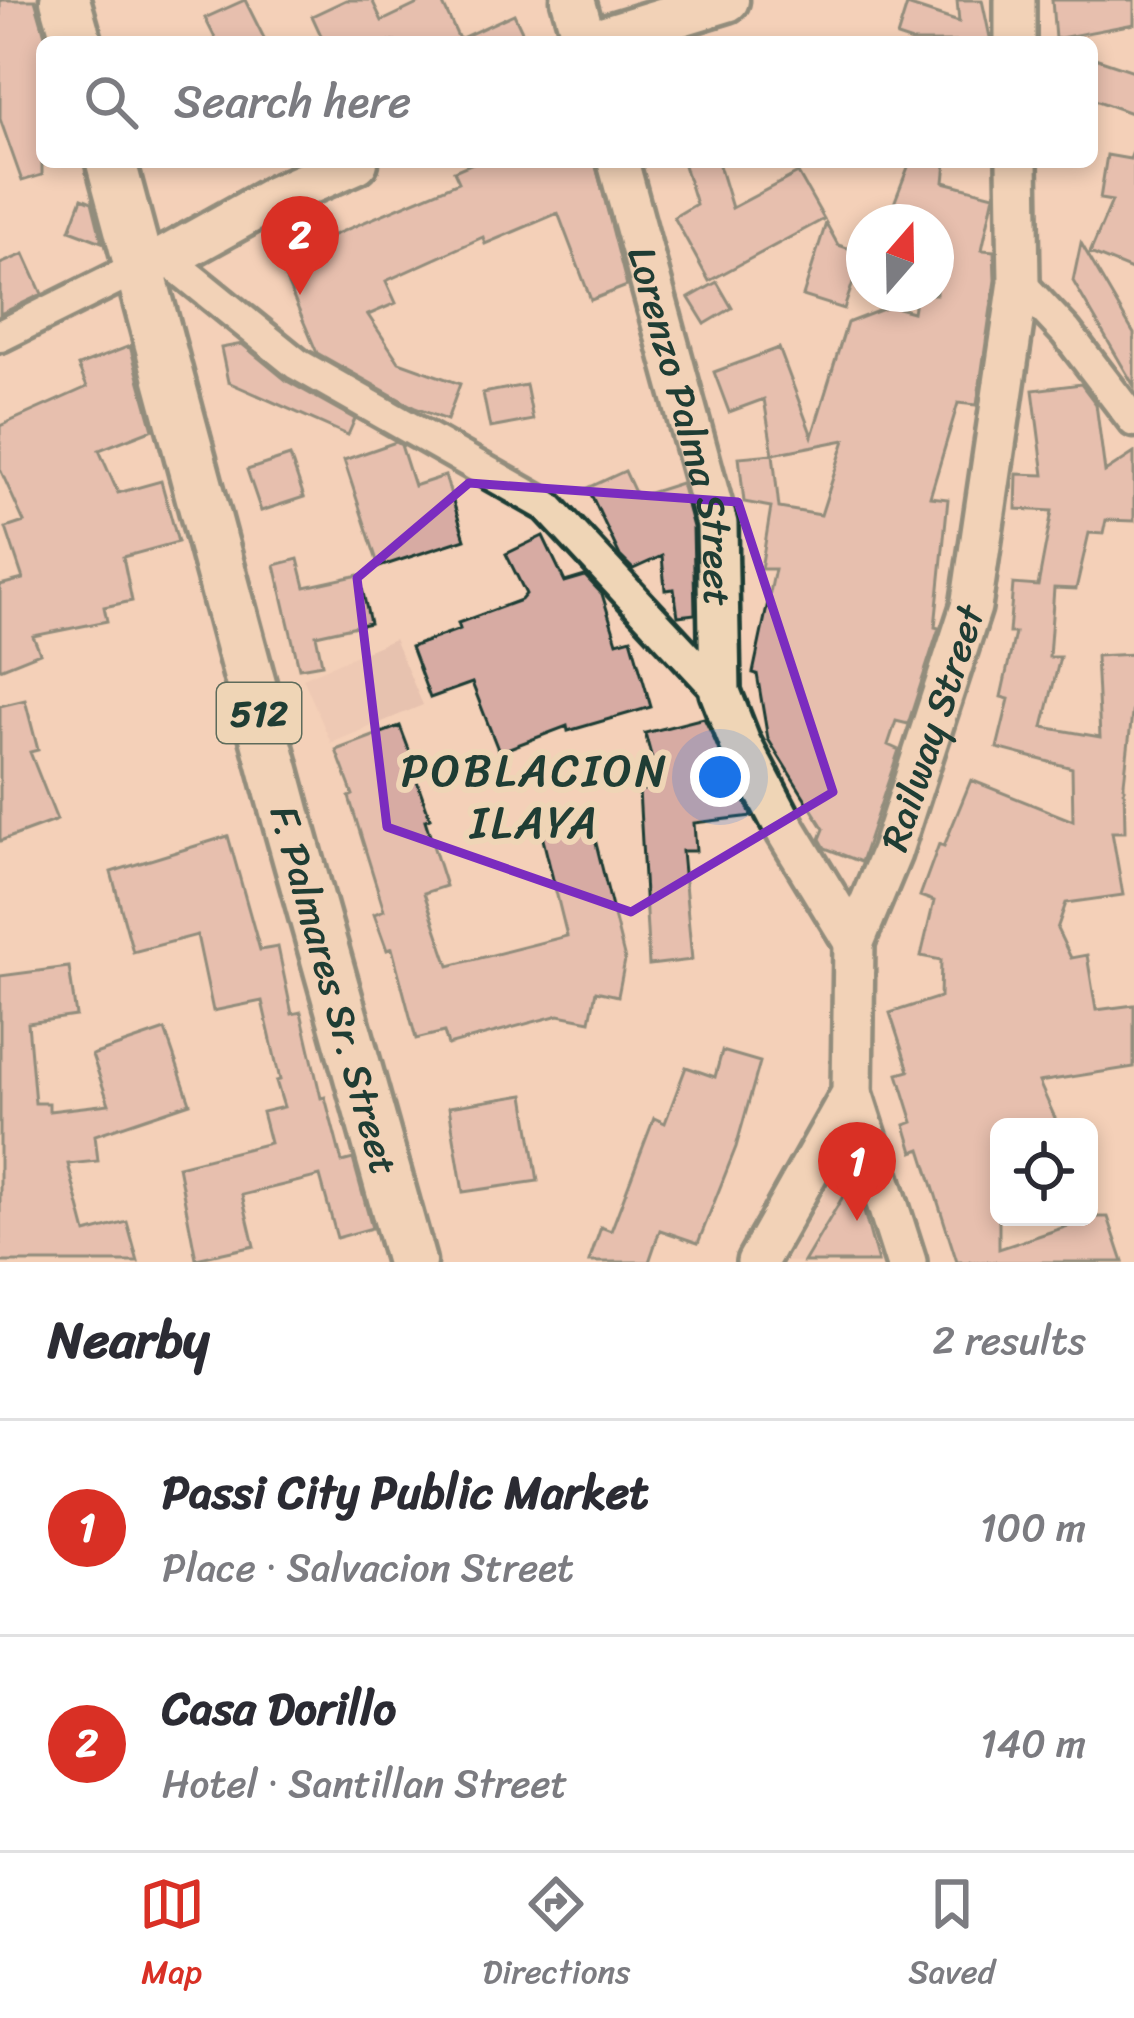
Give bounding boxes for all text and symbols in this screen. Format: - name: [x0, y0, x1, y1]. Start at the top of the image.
- search box: [36, 36, 1098, 168]
- text: Search here: [174, 62, 411, 142]
- icon: search: [78, 69, 144, 135]
- pin: 2: [261, 196, 339, 295]
- north arrow: [846, 204, 954, 312]
- street label: Lorenzo Palma Street: [608, 238, 752, 607]
- street label: Railway Street: [860, 595, 1005, 860]
- road number: 512: [217, 683, 301, 743]
- district label: POBLACION ILAYA: [401, 731, 669, 863]
- your location: [690, 747, 750, 807]
- street label: F. Palmares Sr. Street: [250, 798, 419, 1183]
- map controls: [990, 1118, 1098, 1226]
- button: locate: [990, 1118, 1098, 1226]
- pin: 1: [818, 1122, 896, 1221]
- text: Nearby: [48, 1295, 209, 1385]
- text: 2 results: [932, 1306, 1086, 1375]
- text: Passi City Public Market: [162, 1453, 649, 1533]
- text: 1: [79, 1493, 95, 1562]
- text: 100 m: [980, 1493, 1086, 1562]
- text: Place · Salvacion Street: [162, 1533, 574, 1602]
- text: Casa Dorillo: [162, 1669, 396, 1749]
- text: 2: [76, 1709, 98, 1778]
- text: 140 m: [980, 1709, 1086, 1778]
- text: Hotel · Santillan Street: [162, 1749, 568, 1818]
- tab: Map: [139, 1871, 205, 2001]
- tab: Directions: [483, 1871, 630, 2001]
- tab: Saved: [908, 1871, 995, 2001]

